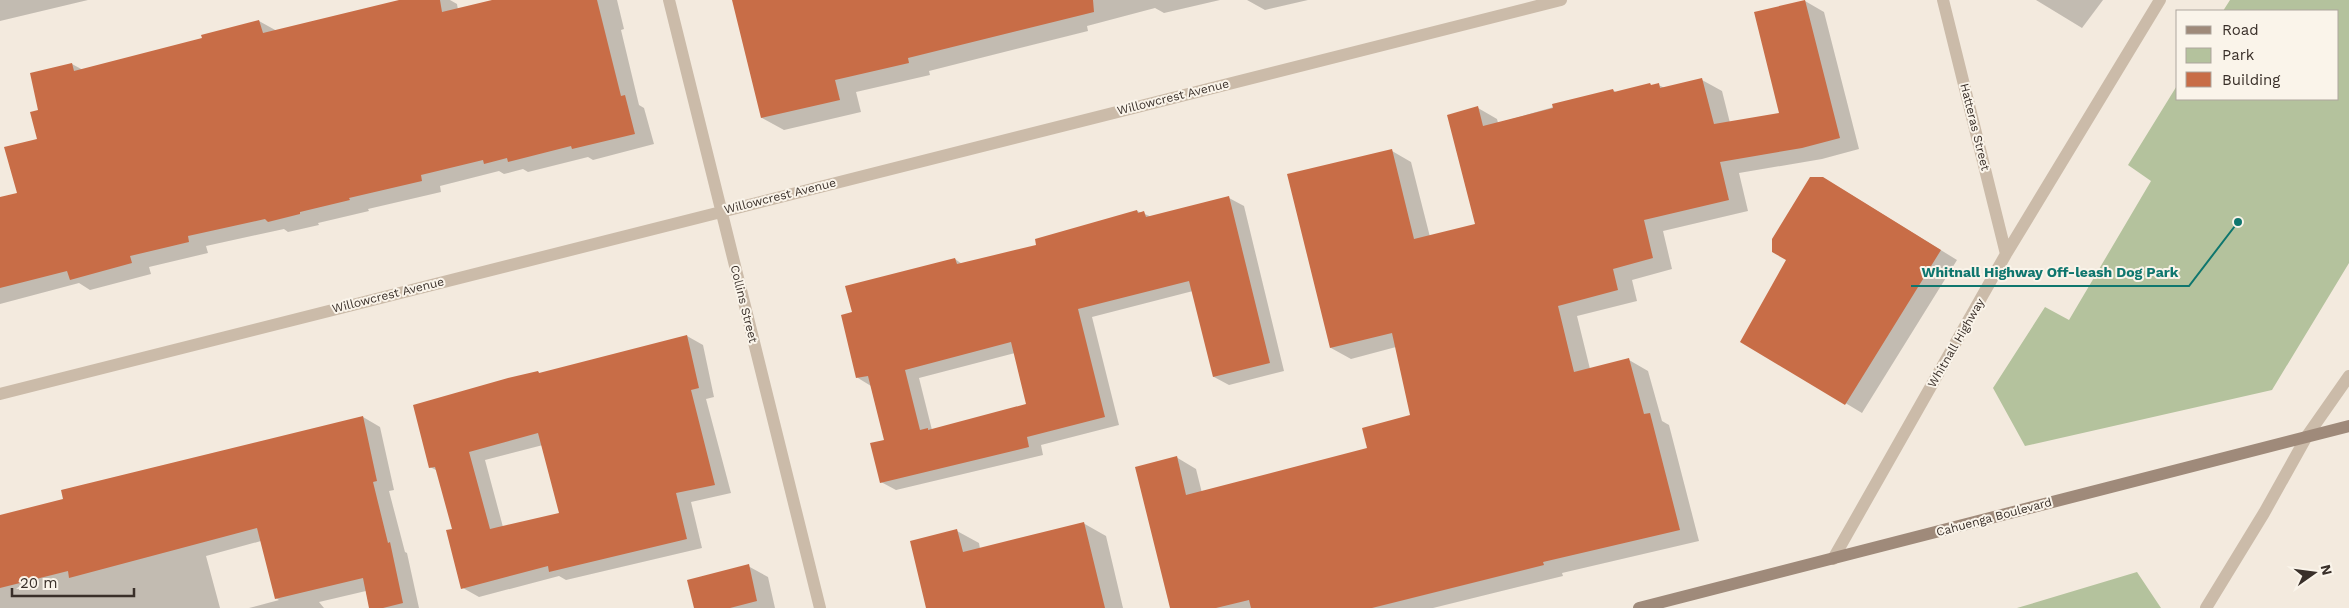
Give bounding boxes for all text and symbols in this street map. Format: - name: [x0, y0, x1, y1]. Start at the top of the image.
- legend: [2176, 10, 2339, 100]
- text: Road: [2222, 21, 2259, 39]
- text: Park: [2222, 46, 2255, 64]
- text: Building: [2222, 71, 2280, 89]
- street label: Willowcrest Avenue: [1116, 76, 1230, 118]
- street label: Hatteras Street: [1957, 82, 1993, 172]
- street label: Willowcrest Avenue: [723, 175, 837, 217]
- callout: Whitnall Highway Off-leash Dog Park: [1911, 257, 2189, 286]
- street label: Collins Street: [728, 264, 760, 344]
- text: Whitnall Highway Off-leash Dog Park: [1921, 264, 2179, 280]
- street label: Willowcrest Avenue: [331, 274, 445, 316]
- street label: Whitnall Highway: [1925, 295, 1988, 390]
- street label: Cahuenga Boulevard: [1935, 495, 2053, 539]
- north arrow: [2289, 548, 2339, 598]
- text: N: [2318, 563, 2336, 577]
- scale bar: [12, 566, 135, 598]
- text: 20 m: [20, 574, 58, 592]

